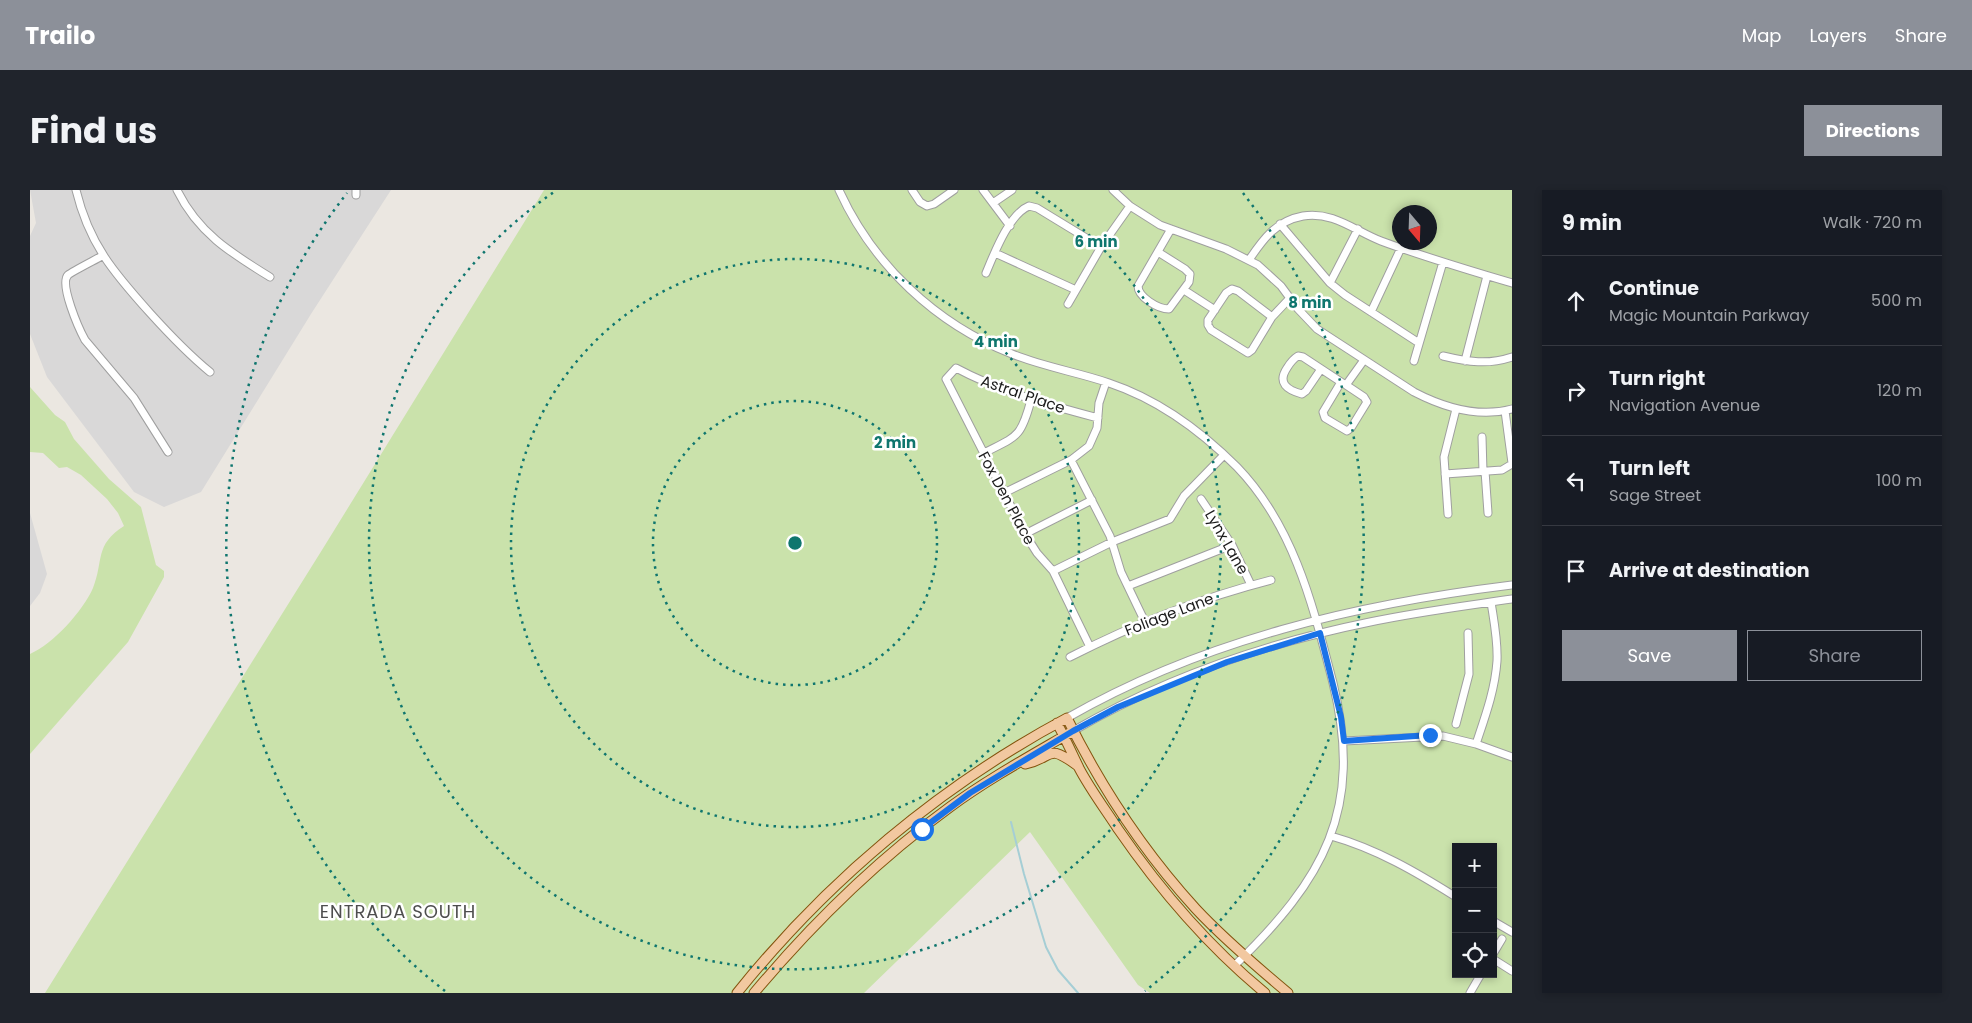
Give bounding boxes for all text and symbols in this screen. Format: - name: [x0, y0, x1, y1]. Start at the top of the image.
- text: Trailo: [25, 19, 95, 52]
- text: Map: [1742, 23, 1782, 48]
- text: Layers: [1810, 23, 1867, 48]
- text: Share: [1895, 23, 1947, 48]
- button: Directions: [1804, 105, 1942, 156]
- text: Find us: [30, 106, 157, 155]
- north arrow: [1392, 205, 1437, 250]
- text: 9 min: [1562, 208, 1622, 237]
- text: Walk · 720 m: [1823, 211, 1922, 234]
- text: 6 min: [1074, 231, 1118, 252]
- text: Continue: [1609, 275, 1699, 302]
- icon: ahead: [1562, 287, 1590, 315]
- text: 500 m: [1871, 289, 1922, 312]
- text: 8 min: [1288, 292, 1332, 313]
- text: Magic Mountain Parkway: [1609, 304, 1809, 327]
- text: 4 min: [974, 331, 1018, 352]
- text: Turn right: [1609, 365, 1705, 392]
- street label: Astral Place: [978, 370, 1068, 418]
- icon: right: [1562, 377, 1590, 405]
- text: 120 m: [1877, 379, 1922, 402]
- text: Navigation Avenue: [1609, 394, 1760, 417]
- text: 2 min: [874, 432, 916, 453]
- street label: Fox Den Place: [974, 448, 1040, 548]
- text: Turn left: [1609, 455, 1690, 482]
- icon: left: [1562, 467, 1590, 495]
- text: 100 m: [1876, 469, 1922, 492]
- text: Sage Street: [1609, 484, 1701, 507]
- street label: Lynx Lane: [1200, 506, 1254, 578]
- centre of rings: [786, 534, 804, 552]
- icon: arrive: [1562, 557, 1590, 585]
- text: Arrive at destination: [1609, 557, 1810, 584]
- street label: Foliage Lane: [1122, 587, 1216, 641]
- button: Save: [1562, 630, 1737, 681]
- button: Share: [1747, 630, 1922, 681]
- route end: [1419, 724, 1442, 747]
- route start: [911, 818, 934, 841]
- map controls: [1452, 843, 1497, 978]
- button: +: [1452, 843, 1497, 888]
- button: −: [1452, 888, 1497, 933]
- district label: ENTRADA SOUTH: [320, 899, 476, 924]
- button: locate: [1452, 933, 1497, 978]

